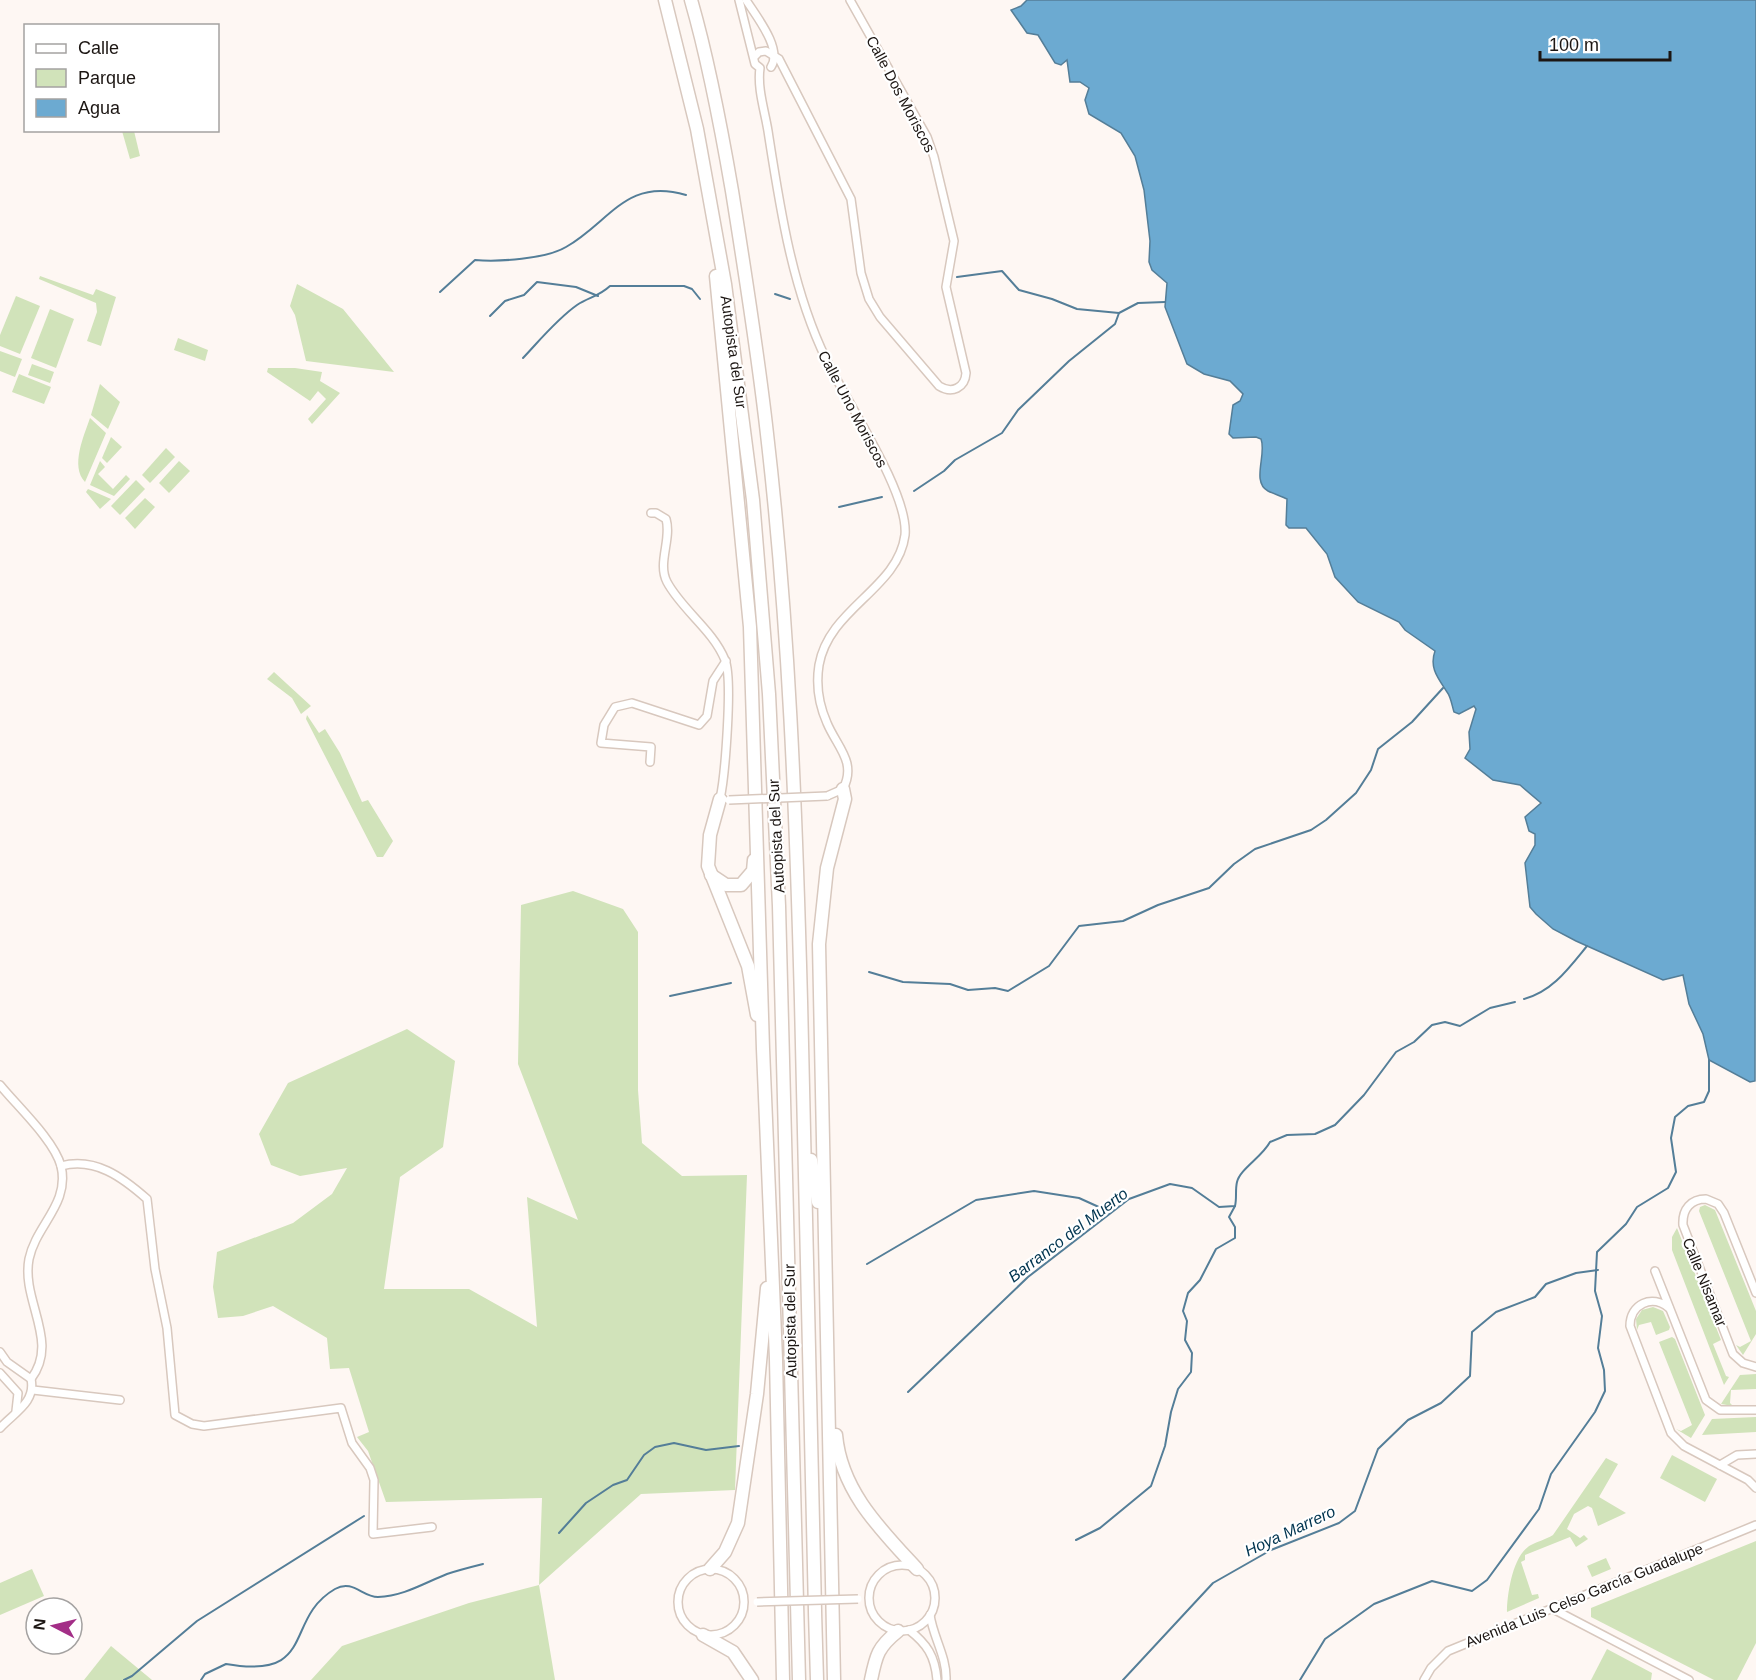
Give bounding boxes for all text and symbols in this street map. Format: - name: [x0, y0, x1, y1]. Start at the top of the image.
- legend: [24, 24, 219, 132]
- scale bar: [1540, 24, 1670, 62]
- street label: Calle Dos Moriscos: [863, 33, 939, 155]
- text: 100 m: [1549, 35, 1599, 55]
- text: Calle: [78, 38, 119, 58]
- text: Parque: [78, 68, 136, 88]
- text: Agua: [78, 98, 121, 118]
- street label: Autopista del Sur: [718, 294, 750, 410]
- street label: Calle Uno Moriscos: [815, 348, 891, 470]
- street label: Autopista del Sur: [765, 779, 787, 893]
- water label: Barranco del Muerto: [1005, 1185, 1131, 1285]
- street label: Calle Nisamar: [1679, 1235, 1731, 1329]
- street label: Autopista del Sur: [781, 1264, 799, 1378]
- water label: Hoya Marrero: [1242, 1503, 1338, 1559]
- street label: Avenida Luis Celso García Guadalupe: [1463, 1539, 1705, 1651]
- north arrow: [24, 1596, 84, 1656]
- text: N: [30, 1617, 49, 1631]

